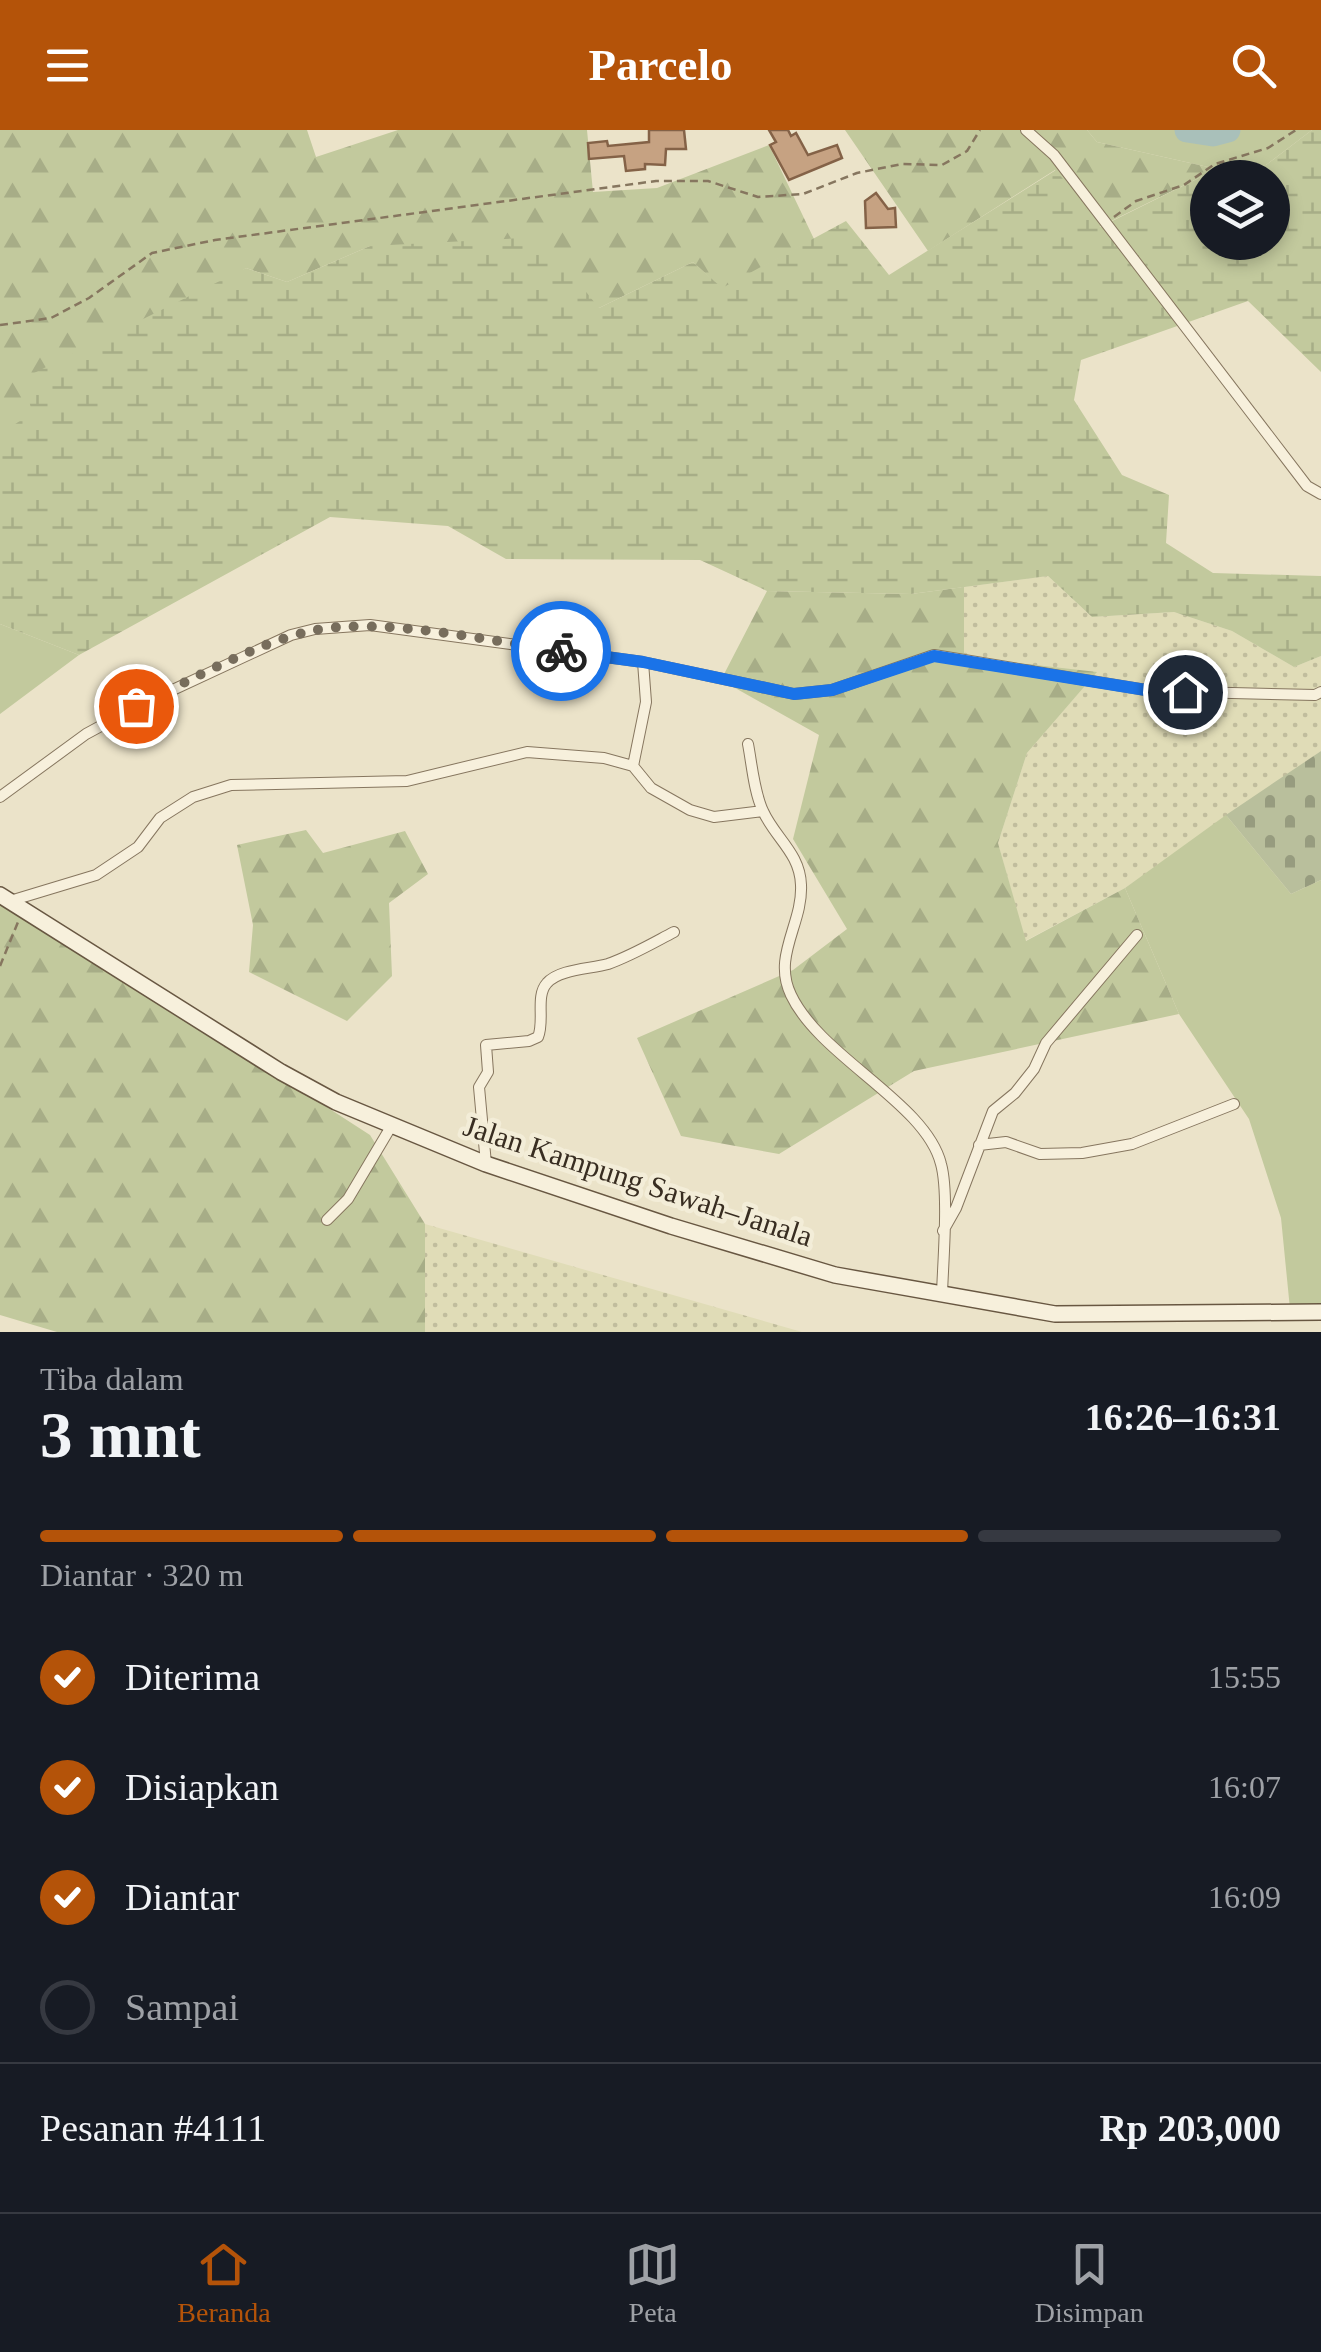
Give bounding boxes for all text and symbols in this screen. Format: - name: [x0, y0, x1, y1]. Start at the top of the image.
- icon: menu: [40, 38, 95, 93]
- icon: search: [1226, 38, 1281, 93]
- text: Parcelo: [588, 40, 733, 90]
- map controls: [1190, 160, 1290, 260]
- button: layers: [1190, 160, 1290, 260]
- courier: [511, 601, 611, 701]
- icon: bike: [534, 624, 589, 679]
- pin: [1143, 650, 1228, 735]
- pin: [94, 664, 179, 749]
- icon: home: [1158, 665, 1213, 720]
- icon: bag: [109, 679, 164, 734]
- street label: Jalan Kampung Sawah–Janala: [460, 1108, 817, 1253]
- text: Tiba dalam: [40, 1361, 184, 1397]
- text: 16:26–16:31: [1085, 1396, 1281, 1438]
- text: 3 mnt: [40, 1399, 201, 1471]
- text: Diantar · 320 m: [40, 1557, 244, 1593]
- icon: check: [40, 1650, 95, 1705]
- text: Diterima: [125, 1656, 260, 1698]
- text: 15:55: [1208, 1659, 1281, 1695]
- icon: check: [40, 1760, 95, 1815]
- text: Disiapkan: [125, 1766, 279, 1808]
- text: 16:07: [1208, 1769, 1281, 1805]
- icon: check: [40, 1870, 95, 1925]
- text: Diantar: [125, 1876, 239, 1918]
- text: 16:09: [1208, 1879, 1281, 1915]
- text: Sampai: [125, 1986, 239, 2028]
- text: Pesanan #4111: [40, 2107, 266, 2149]
- text: Rp 203,000: [1099, 2107, 1281, 2149]
- tab: Beranda: [177, 2237, 271, 2329]
- tab: Peta: [625, 2237, 680, 2329]
- tab: Disimpan: [1035, 2237, 1144, 2329]

